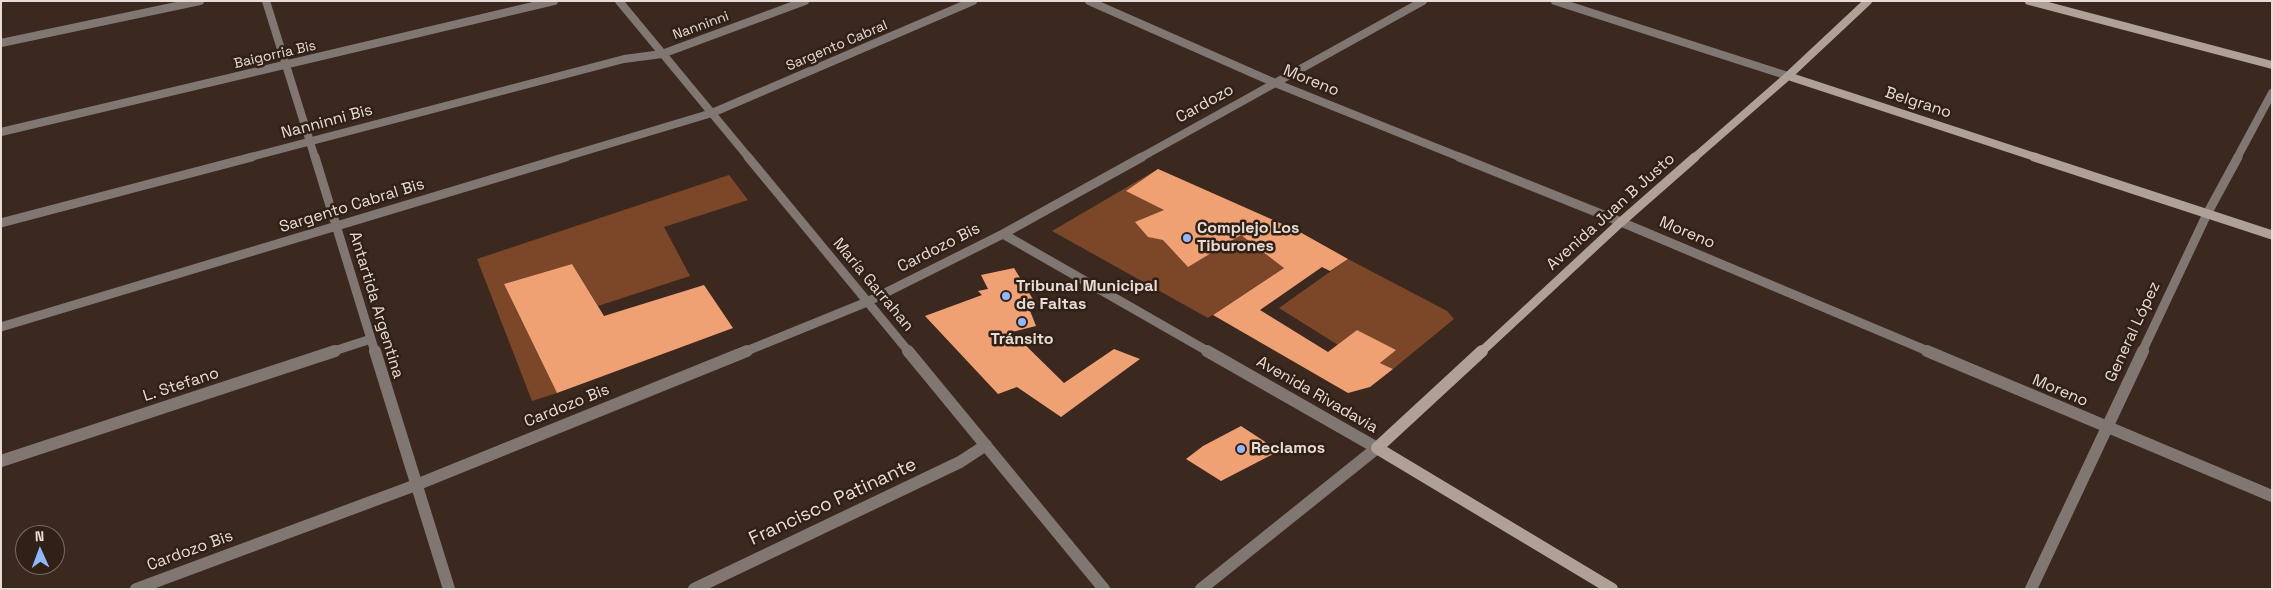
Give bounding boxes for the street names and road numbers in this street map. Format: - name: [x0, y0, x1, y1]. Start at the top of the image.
- street label: Nanninni: [671, 8, 731, 44]
- street label: Sargento Cabral: [784, 17, 890, 75]
- street label: Baigorria Bis: [232, 37, 318, 73]
- street label: Moreno: [1280, 61, 1342, 101]
- street label: Cardozo: [1173, 80, 1237, 128]
- street label: Belgrano: [1882, 83, 1954, 123]
- street label: Nanninni Bis: [279, 101, 375, 143]
- street label: Avenida Juan B Justo: [1543, 149, 1679, 275]
- street label: Sargento Cabral Bis: [277, 175, 427, 237]
- street label: Moreno: [1656, 213, 1718, 253]
- street label: Cardozo Bis: [895, 219, 983, 277]
- street label: Antartida Argentina: [345, 229, 407, 381]
- street label: María Garrahan: [828, 234, 918, 336]
- street label: General López: [2101, 279, 2165, 385]
- street label: Avenida Rivadavia: [1253, 352, 1381, 438]
- street label: L. Stefano: [141, 364, 221, 406]
- street label: Moreno: [2029, 371, 2091, 411]
- street label: Cardozo Bis: [522, 380, 612, 432]
- street label: Francisco Patinante: [746, 453, 920, 551]
- street label: Cardozo Bis: [144, 527, 236, 575]

